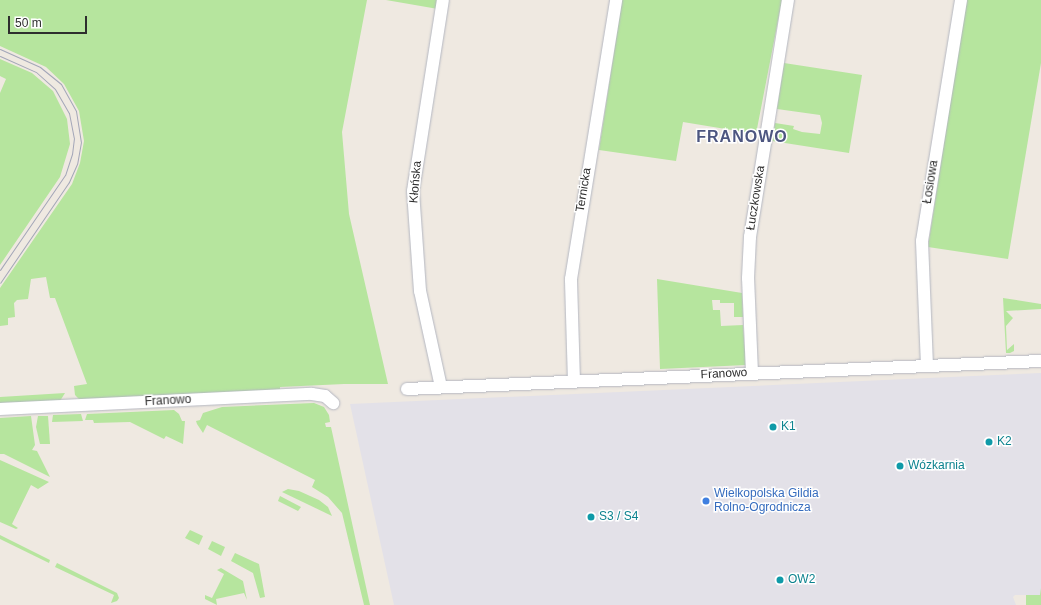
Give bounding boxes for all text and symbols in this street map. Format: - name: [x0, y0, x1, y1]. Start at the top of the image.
- scale bar: [10, 8, 89, 34]
- text: 50 m: [15, 16, 42, 30]
- district label: FRANOWO: [696, 127, 788, 147]
- street label: Łosiowa: [920, 159, 942, 205]
- street label: Kłońska: [407, 160, 425, 204]
- street label: Łuczkowska: [744, 165, 768, 231]
- street label: Ternicka: [573, 167, 595, 213]
- street label: Franowo: [700, 366, 748, 382]
- street label: Franowo: [144, 393, 192, 409]
- place label: K1: [781, 420, 796, 434]
- marker: K1: [768, 422, 778, 432]
- place label: K2: [997, 435, 1012, 449]
- marker: K2: [984, 437, 994, 447]
- place label: Wózkarnia: [908, 459, 965, 473]
- marker: Wózkarnia: [895, 461, 905, 471]
- place label: Wielkopolska Gildia Rolno-Ogrodnicza: [714, 487, 819, 515]
- marker: Wielkopolska Gildia Rolno-Ogrodnicza: [701, 496, 711, 506]
- place label: S3 / S4: [599, 510, 638, 524]
- marker: S3 / S4: [586, 512, 596, 522]
- place label: OW2: [788, 573, 815, 587]
- marker: OW2: [775, 575, 785, 585]

